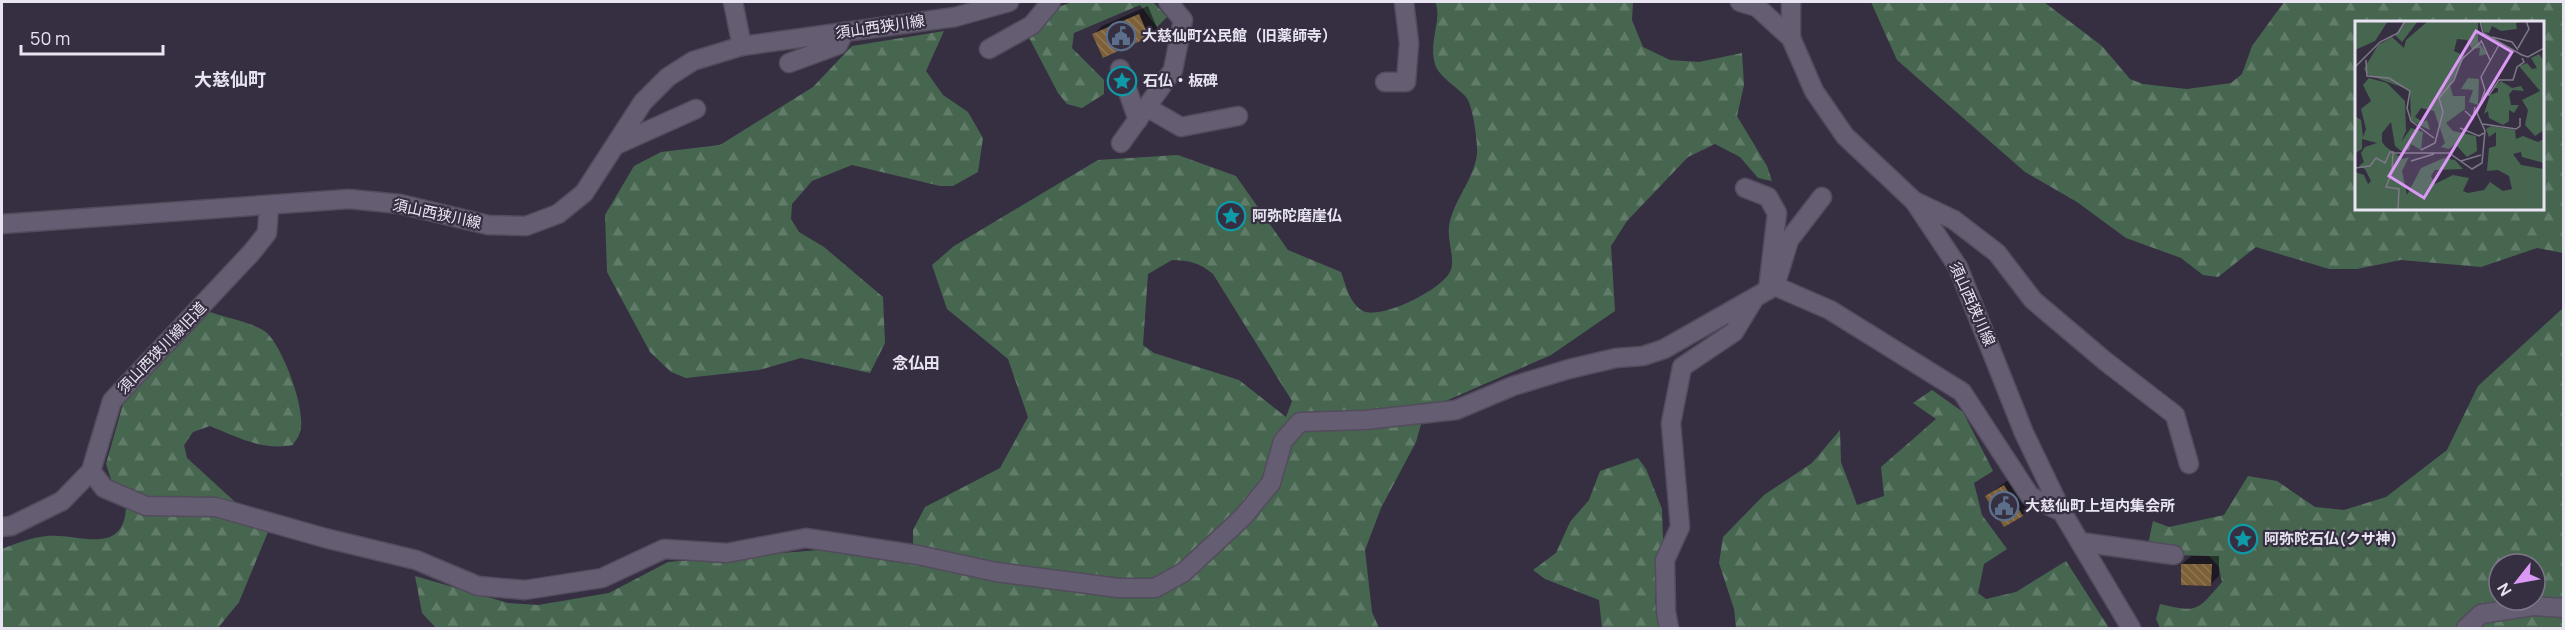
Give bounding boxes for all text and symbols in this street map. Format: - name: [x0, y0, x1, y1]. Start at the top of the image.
- street label: 須山西狭川線: [834, 10, 926, 43]
- scale bar: [21, 18, 164, 56]
- public building icon: 大慈仙町公民館（旧薬師寺）: [1105, 20, 1137, 52]
- inset map: [2355, 21, 2544, 210]
- place label: 大慈仙町公民館（旧薬師寺）: [1142, 25, 1337, 46]
- text: 50 m: [30, 26, 70, 50]
- place icon: 石仏・板碑: [1106, 65, 1138, 97]
- district label: 大慈仙町: [194, 67, 266, 91]
- place label: 石仏・板碑: [1143, 70, 1218, 91]
- street label: 須山西狭川線: [391, 194, 483, 233]
- place icon: 阿弥陀磨崖仏: [1215, 200, 1247, 232]
- place label: 阿弥陀磨崖仏: [1252, 205, 1342, 226]
- street label: 須山西狭川線: [1945, 258, 2000, 349]
- street label: 須山西狭川線旧道: [112, 297, 211, 398]
- district label: 念仏田: [892, 352, 940, 374]
- public building icon: 大慈仙町上垣内集会所: [1988, 490, 2020, 522]
- place label: 大慈仙町上垣内集会所: [2025, 495, 2175, 516]
- place icon: 阿弥陀石仏(クサ神): [2227, 523, 2259, 555]
- place label: 阿弥陀石仏(クサ神): [2264, 528, 2398, 549]
- north arrow: [2487, 552, 2547, 612]
- text: N: [2492, 579, 2517, 600]

